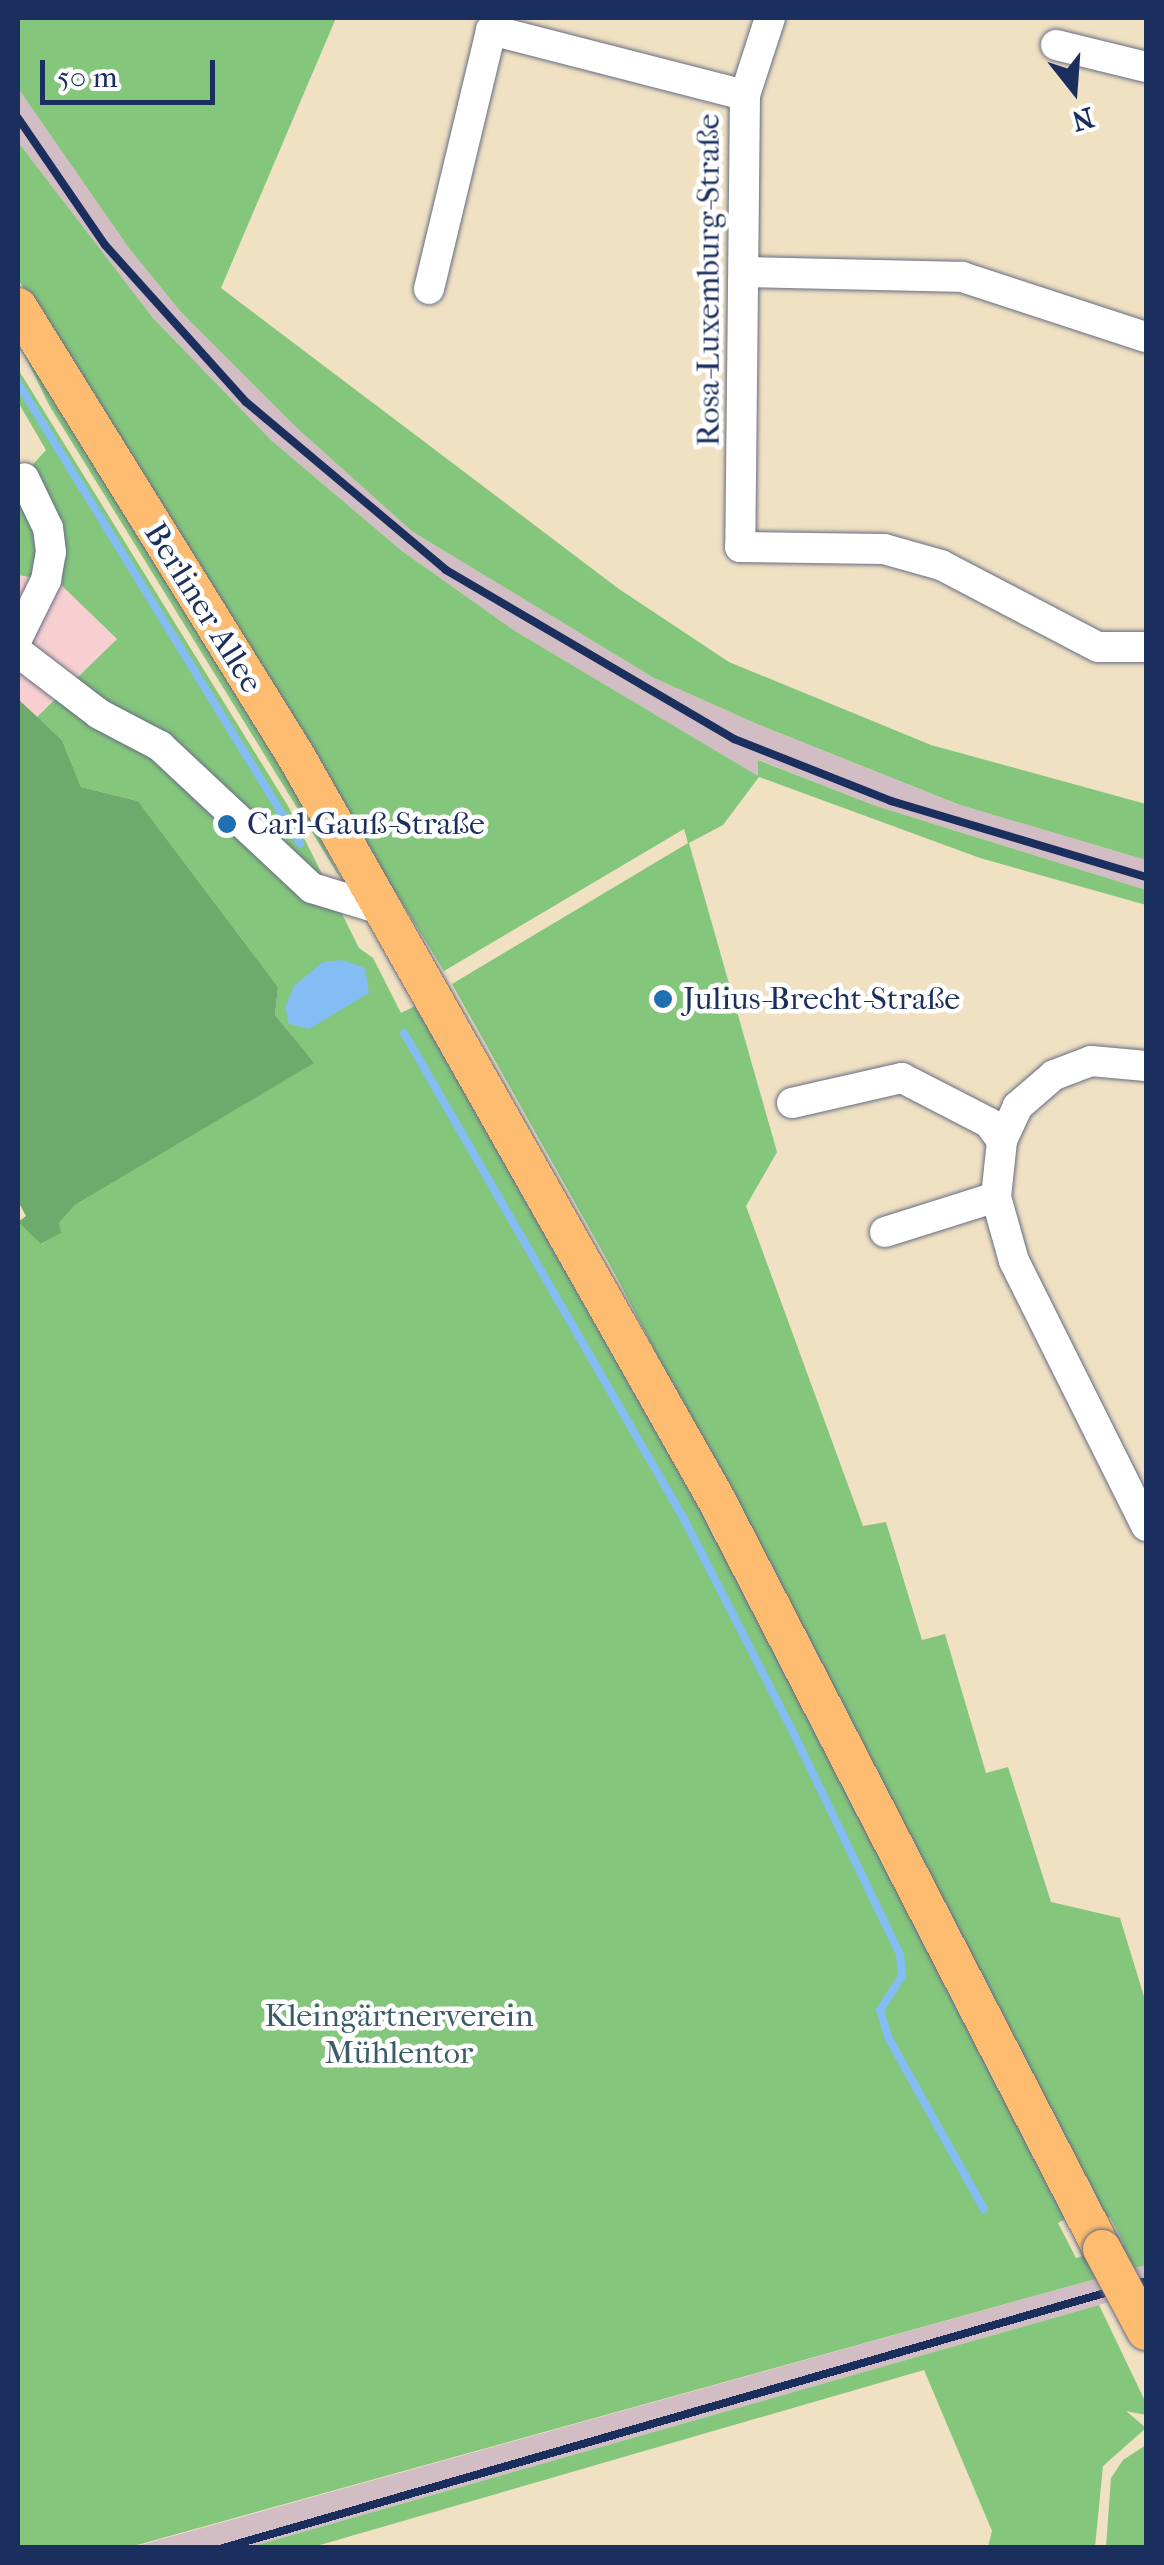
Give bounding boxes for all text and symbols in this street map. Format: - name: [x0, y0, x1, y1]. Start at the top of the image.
- scale bar: [45, 40, 220, 102]
- north arrow: [1024, 40, 1124, 140]
- text: 50 m: [57, 60, 118, 95]
- text: N: [1068, 100, 1098, 138]
- street label: Rosa-Luxemburg-Straße: [690, 114, 728, 446]
- street label: Berliner Allee: [136, 516, 270, 700]
- place label: Carl-Gauß-Straße: [247, 805, 485, 843]
- marker: Carl-Gauß-Straße: [216, 813, 238, 835]
- place label: Julius-Brecht-Straße: [683, 980, 960, 1018]
- marker: Julius-Brecht-Straße: [652, 988, 674, 1010]
- park label: Kleingärtnerverein Mühlentor: [264, 1998, 534, 2073]

